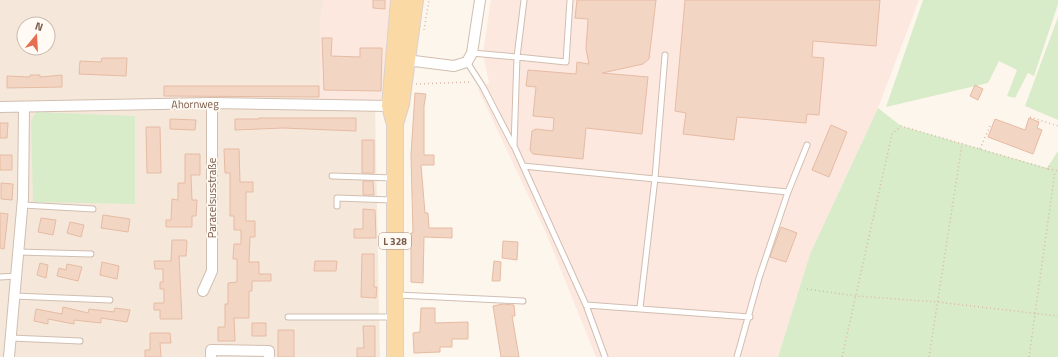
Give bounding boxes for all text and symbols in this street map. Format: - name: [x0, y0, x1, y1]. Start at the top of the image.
- north arrow: [16, 16, 56, 56]
- text: N: [33, 18, 45, 35]
- street label: Ahornweg: [171, 96, 219, 112]
- street label: Paracelsusstraße: [204, 157, 220, 238]
- road number: L 328: [379, 233, 411, 249]

